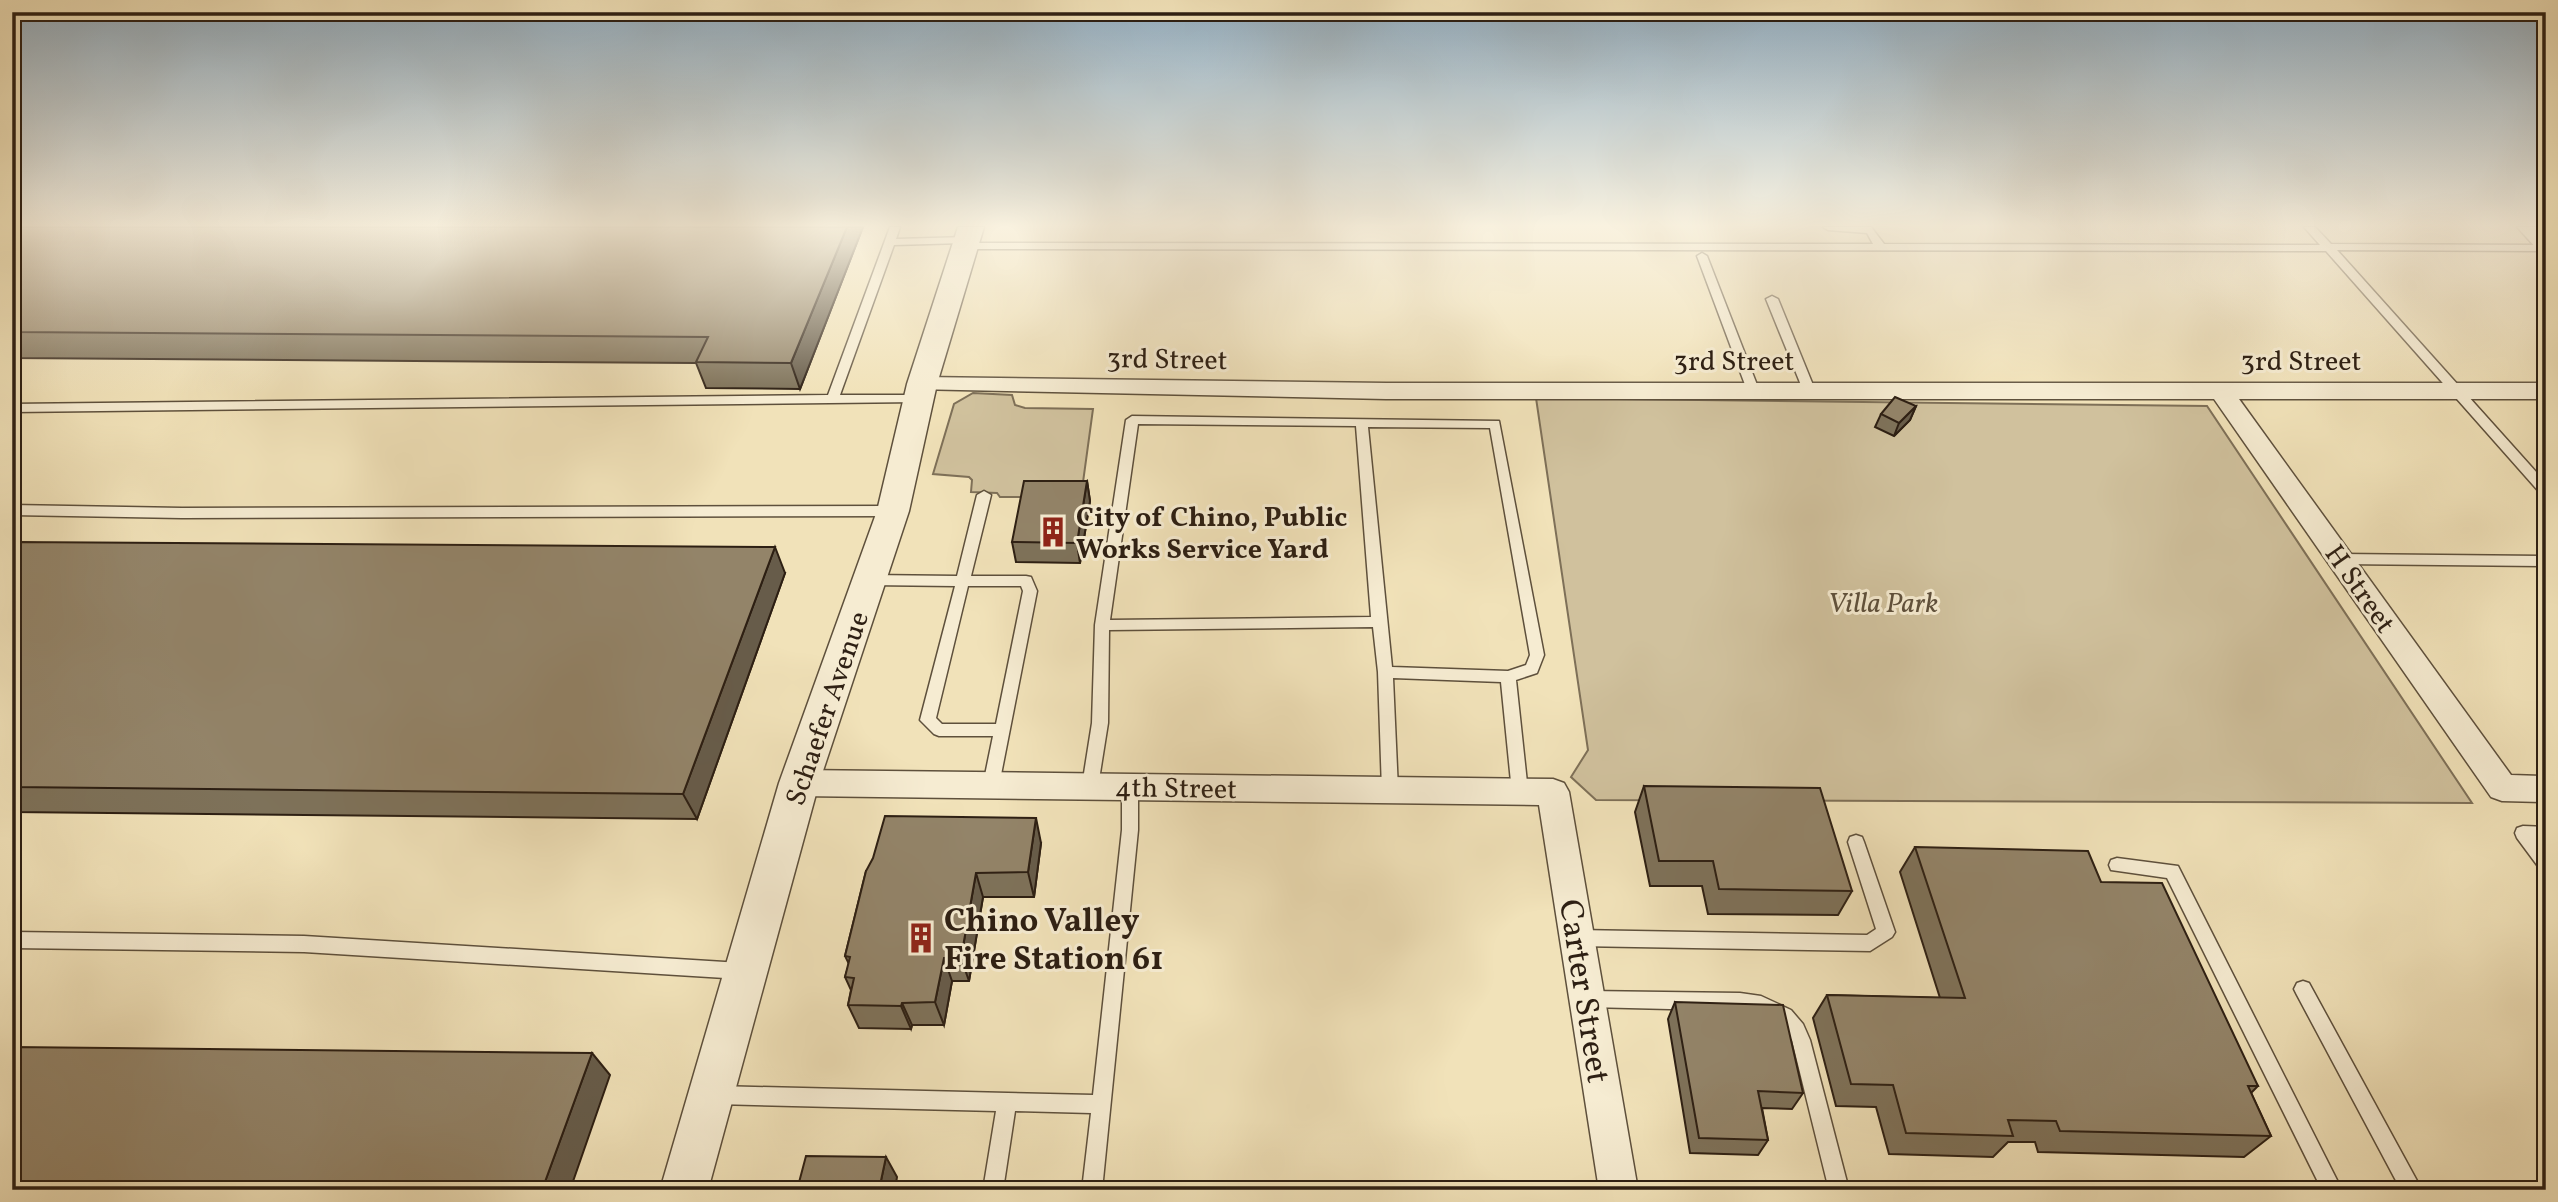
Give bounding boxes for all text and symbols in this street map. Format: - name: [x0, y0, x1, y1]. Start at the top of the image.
- street label: 3rd Street: [1106, 340, 1228, 381]
- street label: 3rd Street: [1674, 343, 1794, 382]
- street label: 3rd Street: [2241, 343, 2361, 382]
- place label: City of Chino, Public Works Service Yard: [1076, 499, 1347, 570]
- building icon: City of Chino, Public Works Service Yard: [1036, 515, 1070, 549]
- street label: H Street: [2314, 537, 2404, 642]
- park label: Villa Park: [1828, 585, 1938, 624]
- street label: Schaefer Avenue: [777, 607, 880, 811]
- street label: 4th Street: [1115, 769, 1237, 810]
- street label: Carter Street: [1545, 896, 1619, 1087]
- place label: Chino Valley Fire Station 61: [944, 900, 1164, 984]
- building icon: Chino Valley Fire Station 61: [904, 921, 938, 955]

